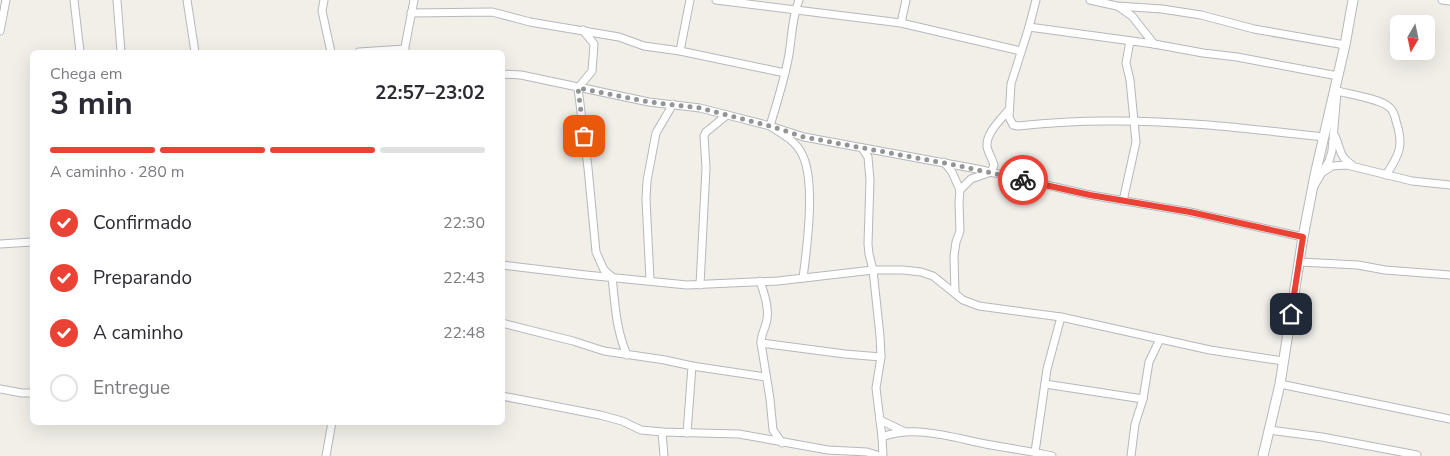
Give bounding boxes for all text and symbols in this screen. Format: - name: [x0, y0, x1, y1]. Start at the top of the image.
- north arrow: [1390, 15, 1435, 60]
- map controls: [1390, 15, 1435, 60]
- text: Chega em: [50, 63, 123, 85]
- text: 22:57–23:02: [375, 80, 485, 106]
- text: 3 min: [50, 82, 133, 125]
- pin: [563, 115, 605, 157]
- icon: bag: [570, 122, 598, 150]
- courier: [998, 155, 1048, 205]
- text: A caminho · 280 m: [50, 161, 185, 183]
- icon: bike: [1009, 166, 1037, 194]
- icon: check: [50, 209, 78, 237]
- text: Confirmado: [93, 210, 192, 236]
- text: 22:30: [443, 212, 485, 234]
- icon: check: [50, 264, 78, 292]
- text: Preparando: [93, 265, 192, 291]
- text: 22:43: [443, 267, 485, 289]
- pin: [1270, 293, 1312, 335]
- icon: home: [1277, 300, 1305, 328]
- icon: check: [50, 319, 78, 347]
- text: A caminho: [93, 320, 183, 346]
- text: 22:48: [443, 322, 485, 344]
- text: Entregue: [93, 375, 170, 401]

